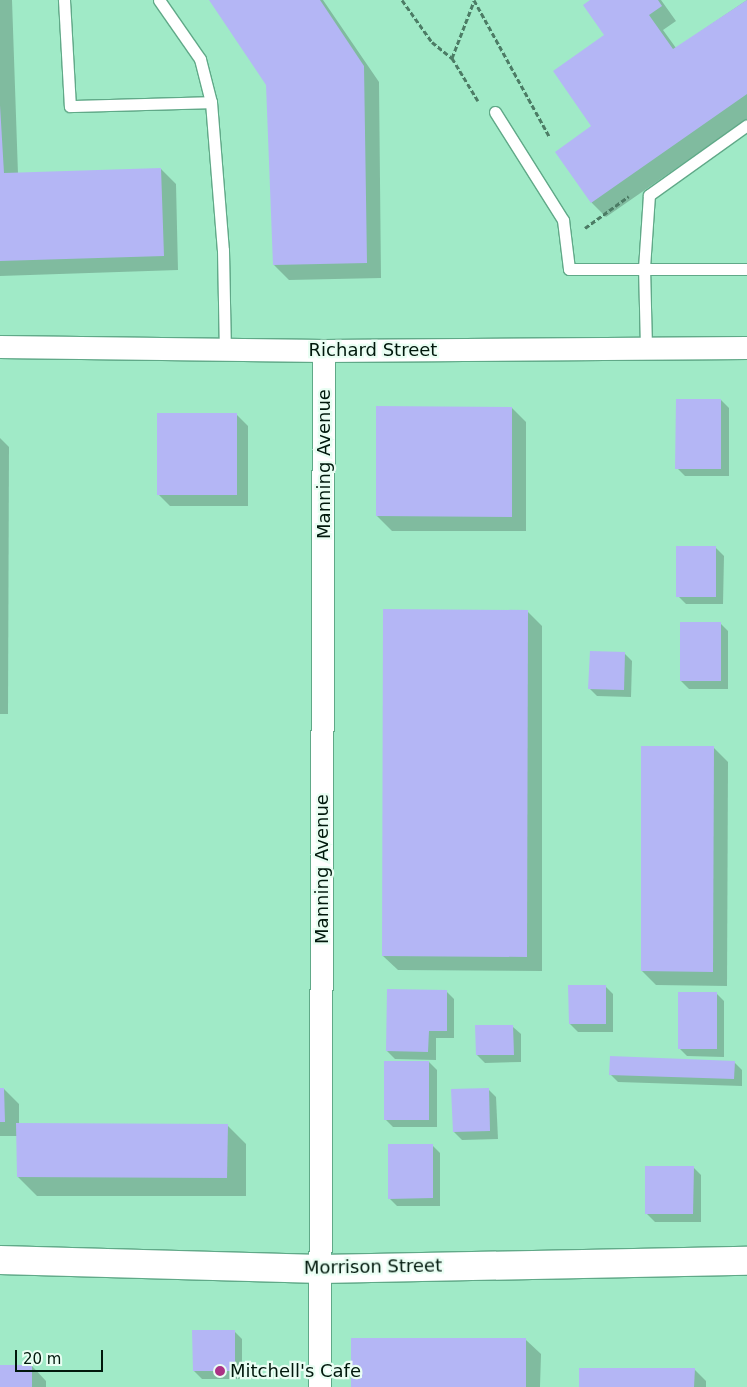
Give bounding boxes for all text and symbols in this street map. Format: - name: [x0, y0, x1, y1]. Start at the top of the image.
- street label: Richard Street: [309, 339, 437, 361]
- street label: Manning Avenue: [313, 389, 335, 539]
- street label: Manning Avenue: [311, 794, 333, 944]
- street label: Morrison Street: [304, 1255, 442, 1279]
- scale bar: [18, 1340, 105, 1372]
- text: 20 m: [23, 1350, 61, 1368]
- place label: Mitchell's Cafe: [230, 1360, 361, 1382]
- marker: Mitchell's Cafe: [214, 1365, 226, 1377]

